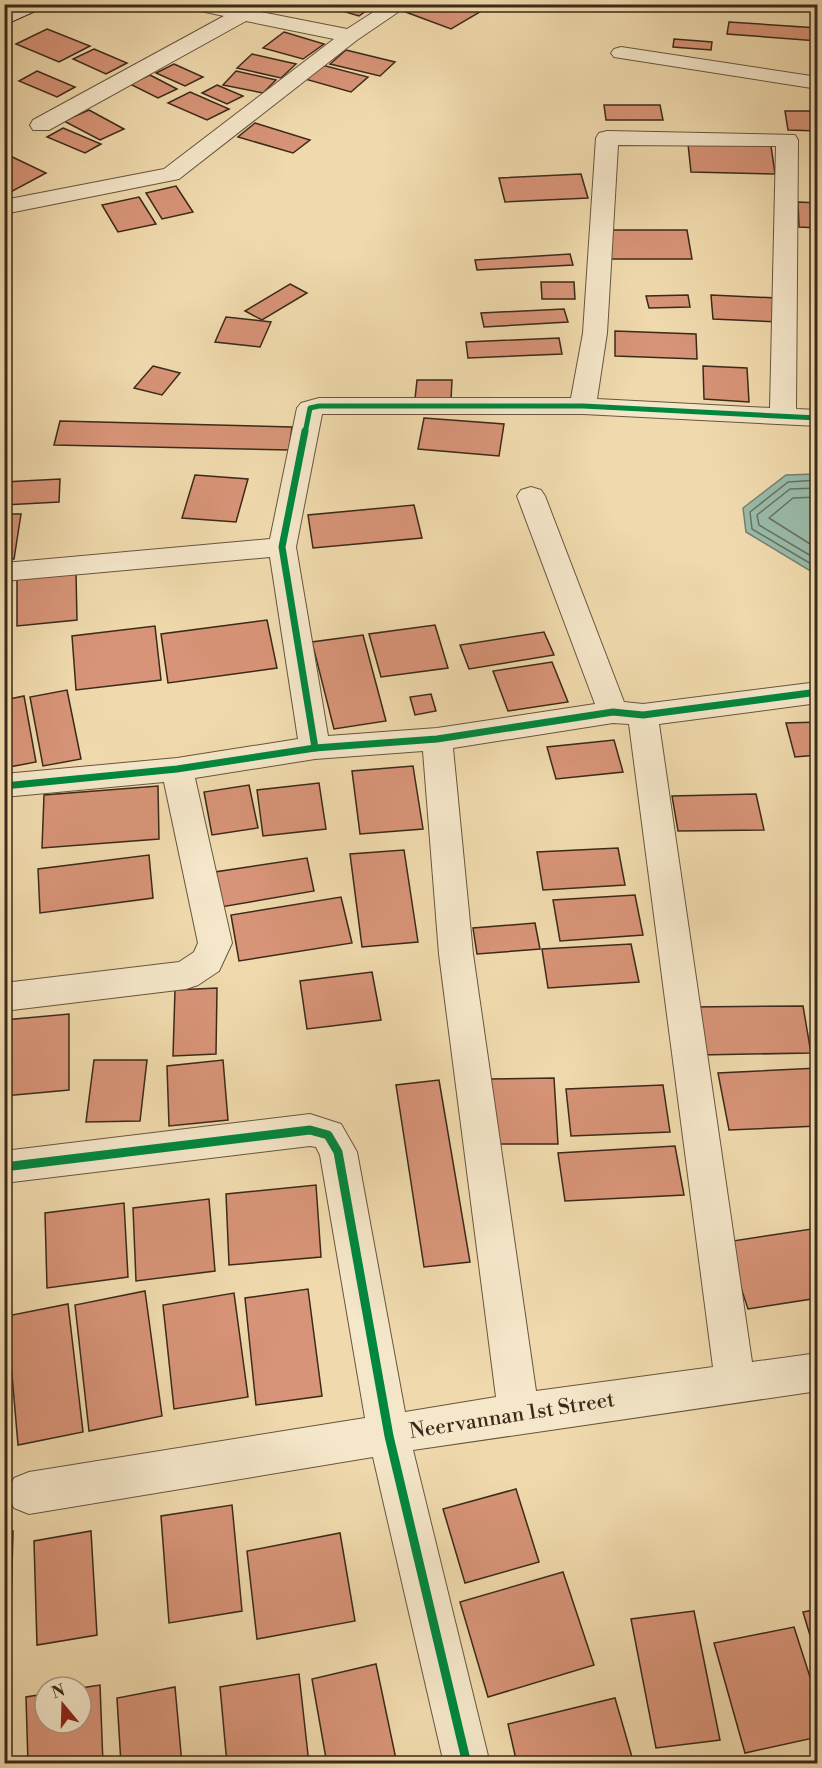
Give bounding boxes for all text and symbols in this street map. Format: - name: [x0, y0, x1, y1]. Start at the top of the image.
- street label: Neervannan 1st Street: [408, 1387, 617, 1445]
- north arrow: [33, 1675, 93, 1735]
- text: N: [49, 1680, 68, 1703]

